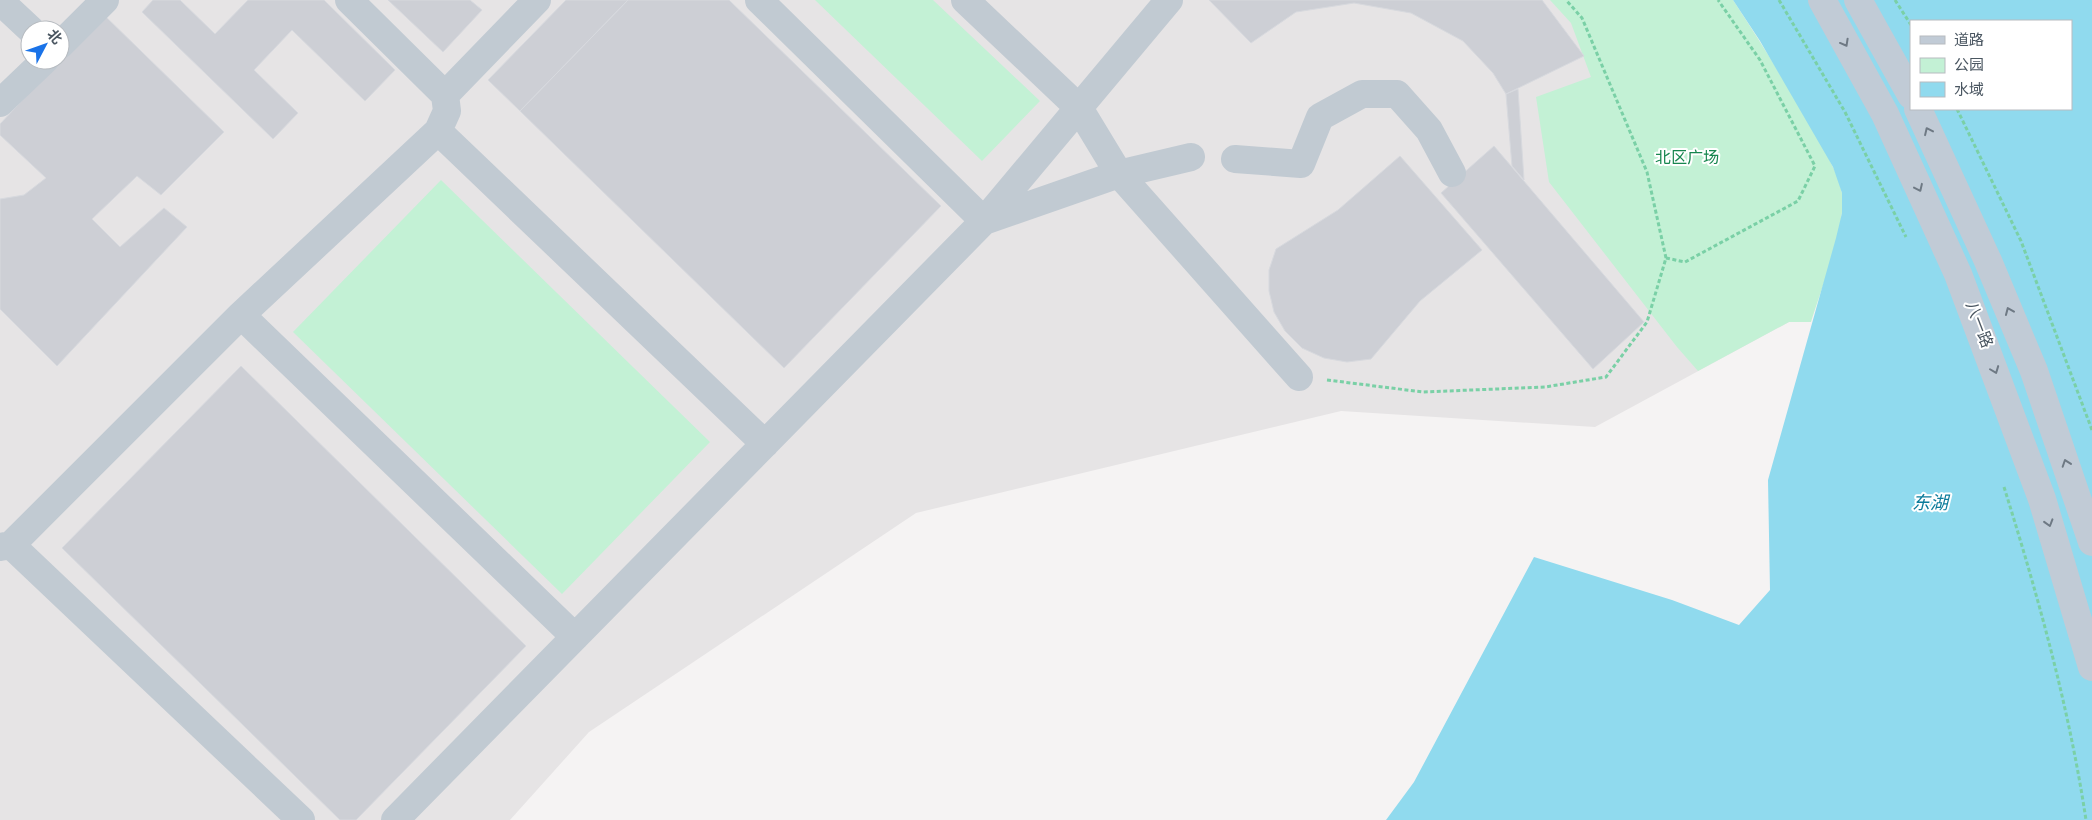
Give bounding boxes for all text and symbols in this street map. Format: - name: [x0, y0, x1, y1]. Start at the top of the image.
- north arrow: [20, 20, 70, 70]
- legend: [1910, 20, 2072, 110]
- text: 北: [43, 27, 65, 48]
- text: 道路: [1954, 32, 1984, 51]
- one-way arrow: [1839, 37, 1849, 46]
- text: 公园: [1954, 57, 1984, 76]
- text: 水域: [1954, 82, 1984, 101]
- one-way arrow: [1923, 127, 1934, 136]
- park label: 北区广场: [1655, 149, 1719, 169]
- one-way arrow: [1912, 183, 1923, 192]
- street label: 八一路: [1960, 299, 1996, 351]
- one-way arrow: [2004, 307, 2015, 316]
- one-way arrow: [1989, 365, 1999, 373]
- one-way arrow: [2062, 459, 2072, 468]
- water label: 东湖: [1912, 493, 1951, 516]
- one-way arrow: [2043, 518, 2053, 527]

